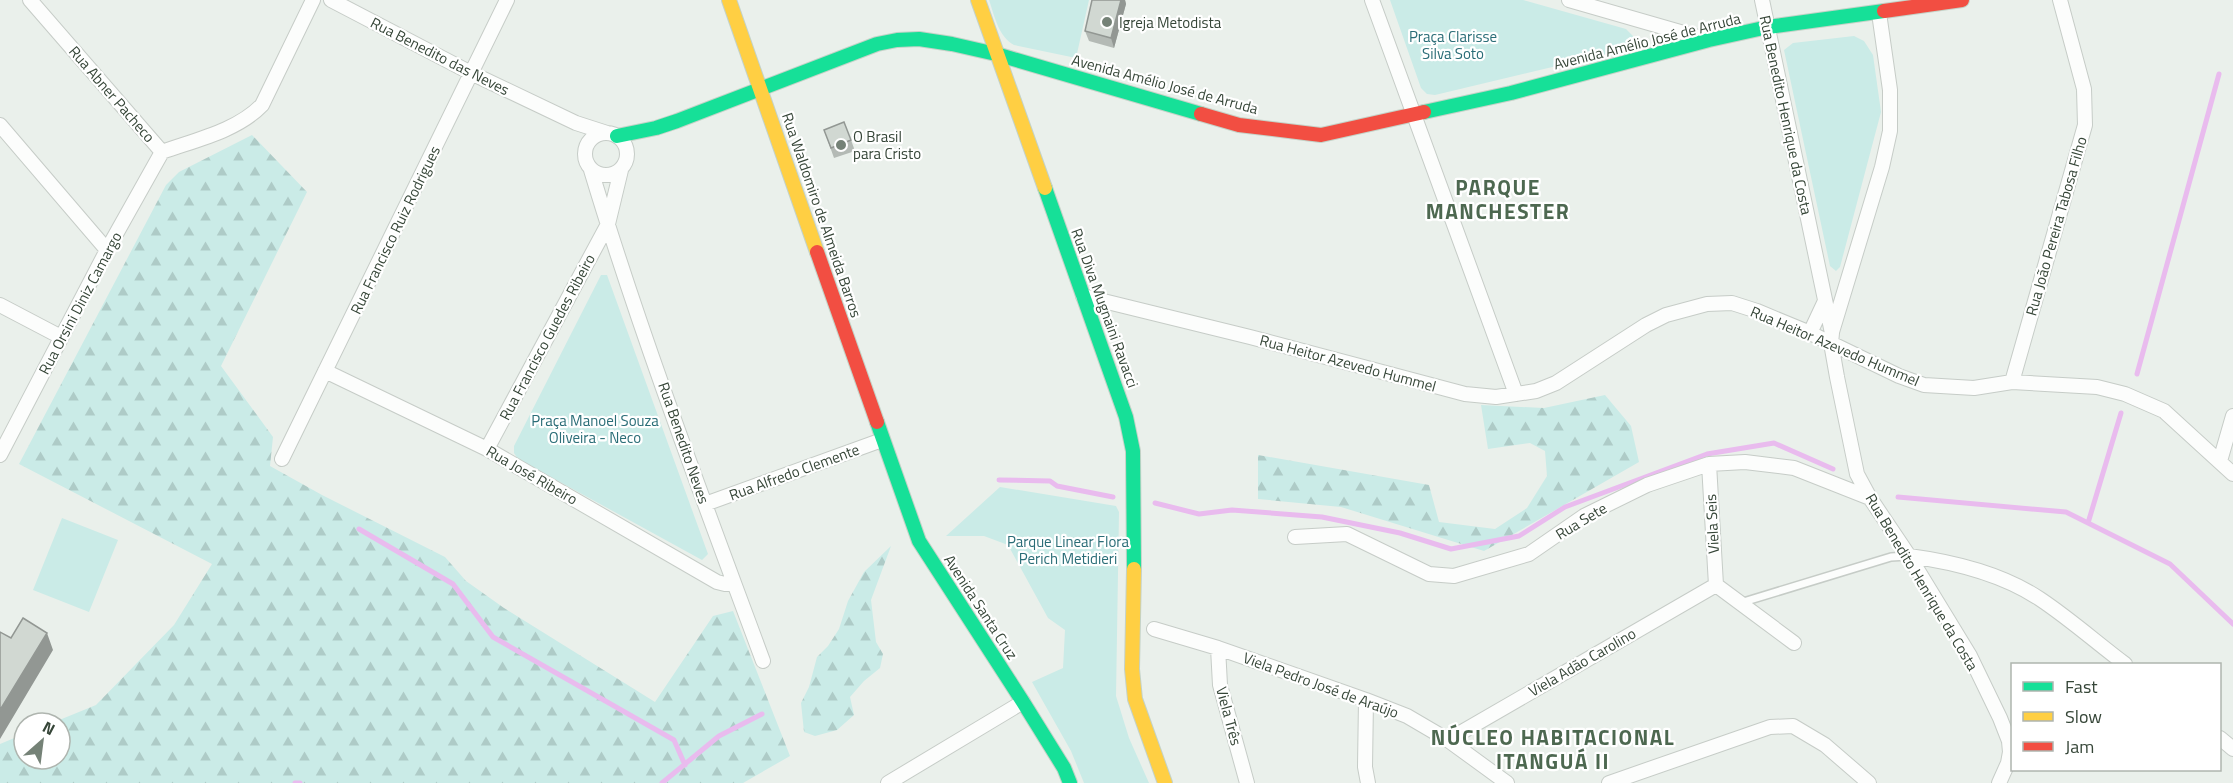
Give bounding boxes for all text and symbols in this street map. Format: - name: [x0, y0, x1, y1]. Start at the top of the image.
- street label: Avenida Amélio José de Arruda: [1551, 6, 1743, 75]
- street label: Rua Benedito das Neves: [367, 11, 513, 101]
- place label: Igreja Metodista: [1119, 11, 1222, 34]
- street label: Rua Benedito Henrique da Costa: [1754, 13, 1818, 217]
- marker: Igreja Metodista: [1100, 15, 1114, 29]
- park label: Praça Clarisse Silva Soto: [1409, 25, 1497, 65]
- street label: Rua Abner Pacheco: [63, 40, 161, 148]
- street label: Avenida Amélio José de Arruda: [1069, 48, 1261, 120]
- street label: Rua Waldomiro de Almeida Barros: [776, 110, 868, 321]
- place label: O Brasil para Cristo: [853, 125, 921, 165]
- street label: Rua João Pereira Tabosa Filho: [2019, 134, 2093, 318]
- marker: O Brasil para Cristo: [834, 138, 848, 152]
- street label: Rua Francisco Ruiz Rodrigues: [344, 142, 446, 318]
- district label: PARQUE MANCHESTER: [1426, 171, 1570, 227]
- street label: Rua Diva Mugnaini Ravacci: [1065, 225, 1145, 391]
- street label: Rua Orsini Diniz Camargo: [33, 227, 127, 379]
- street label: Rua Francisco Guedes Ribeiro: [493, 250, 601, 424]
- street label: Rua Heitor Azevedo Hummel: [1747, 300, 1923, 392]
- street label: Rua Heitor Azevedo Hummel: [1257, 328, 1439, 398]
- street label: Rua Benedito Neves: [652, 379, 716, 507]
- park label: Praça Manoel Souza Oliveira - Neco: [531, 409, 659, 449]
- street label: Rua Alfredo Clemente: [726, 438, 862, 506]
- street label: Rua José Ribeiro: [482, 439, 582, 511]
- street label: Rua Benedito Henrique da Costa: [1860, 489, 1984, 676]
- street label: Viela Seis: [1699, 494, 1725, 554]
- street label: Rua Sete: [1551, 497, 1611, 545]
- park label: Parque Linear Flora Perich Metidieri: [1007, 530, 1130, 570]
- street label: Avenida Santa Cruz: [938, 550, 1024, 664]
- street label: Viela Adão Carolino: [1524, 622, 1640, 702]
- street label: Viela Pedro José de Araújo: [1240, 646, 1402, 724]
- legend: [2011, 663, 2221, 771]
- text: Fast: [2065, 673, 2098, 700]
- street label: Viela Três: [1210, 684, 1248, 748]
- text: Slow: [2065, 703, 2102, 730]
- north arrow: [12, 711, 72, 771]
- text: N: [39, 715, 60, 741]
- district label: NÚCLEO HABITACIONAL ITANGUÁ II: [1431, 721, 1675, 777]
- text: Jam: [2065, 733, 2094, 760]

